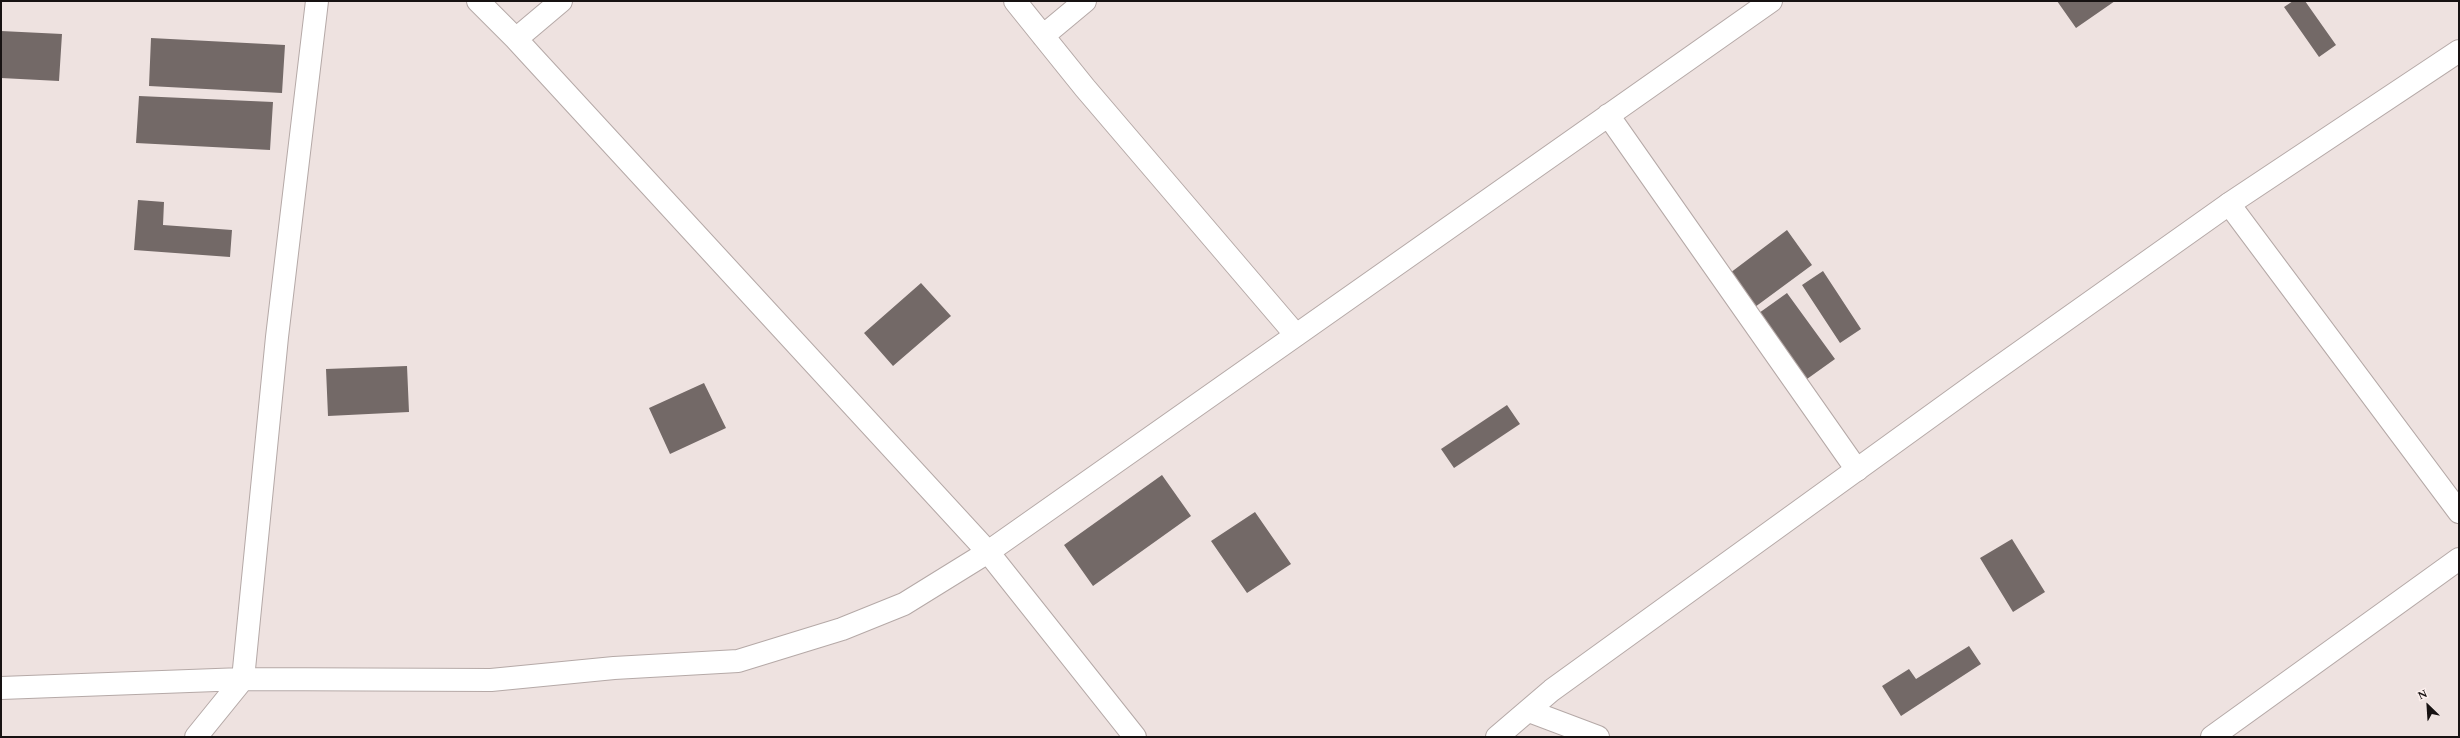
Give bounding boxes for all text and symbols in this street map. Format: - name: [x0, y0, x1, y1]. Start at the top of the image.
- text: N: [2415, 685, 2430, 704]
- north arrow: [2408, 686, 2448, 726]

